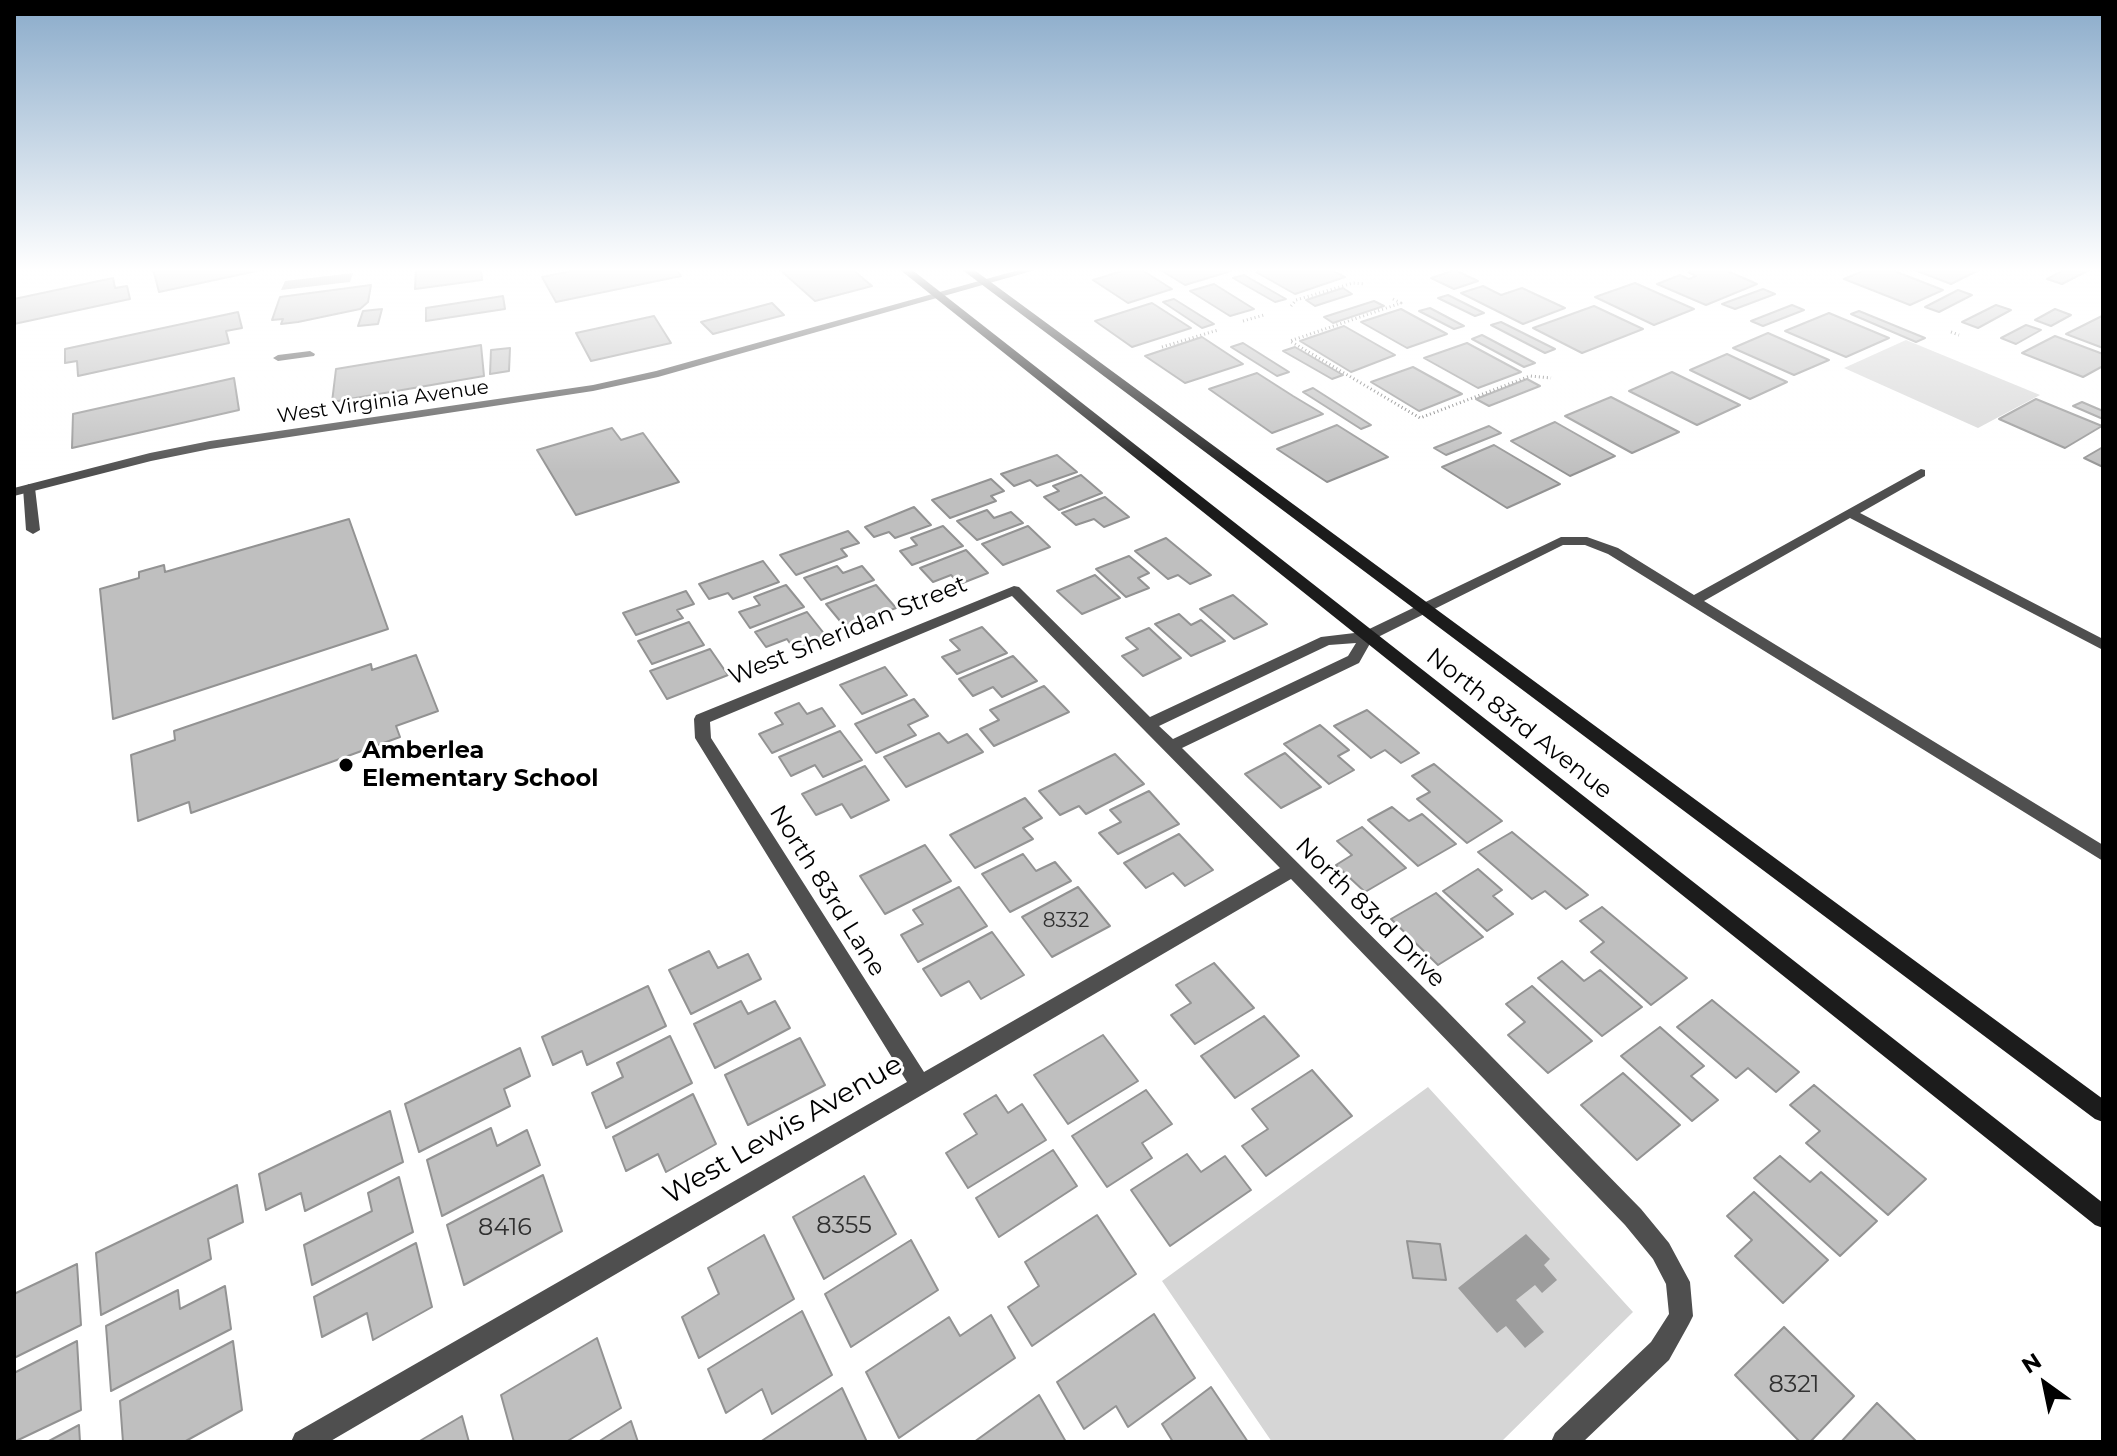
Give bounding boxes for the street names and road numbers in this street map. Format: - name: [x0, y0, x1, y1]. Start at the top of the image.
- street label: West Virginia Avenue: [276, 375, 490, 429]
- street label: West Sheridan Street: [725, 570, 971, 692]
- street label: North 83rd Avenue: [1420, 642, 1618, 806]
- street label: North 83rd Lane: [763, 800, 891, 982]
- street label: North 83rd Drive: [1289, 832, 1451, 994]
- street label: West Lewis Avenue: [657, 1048, 909, 1212]

